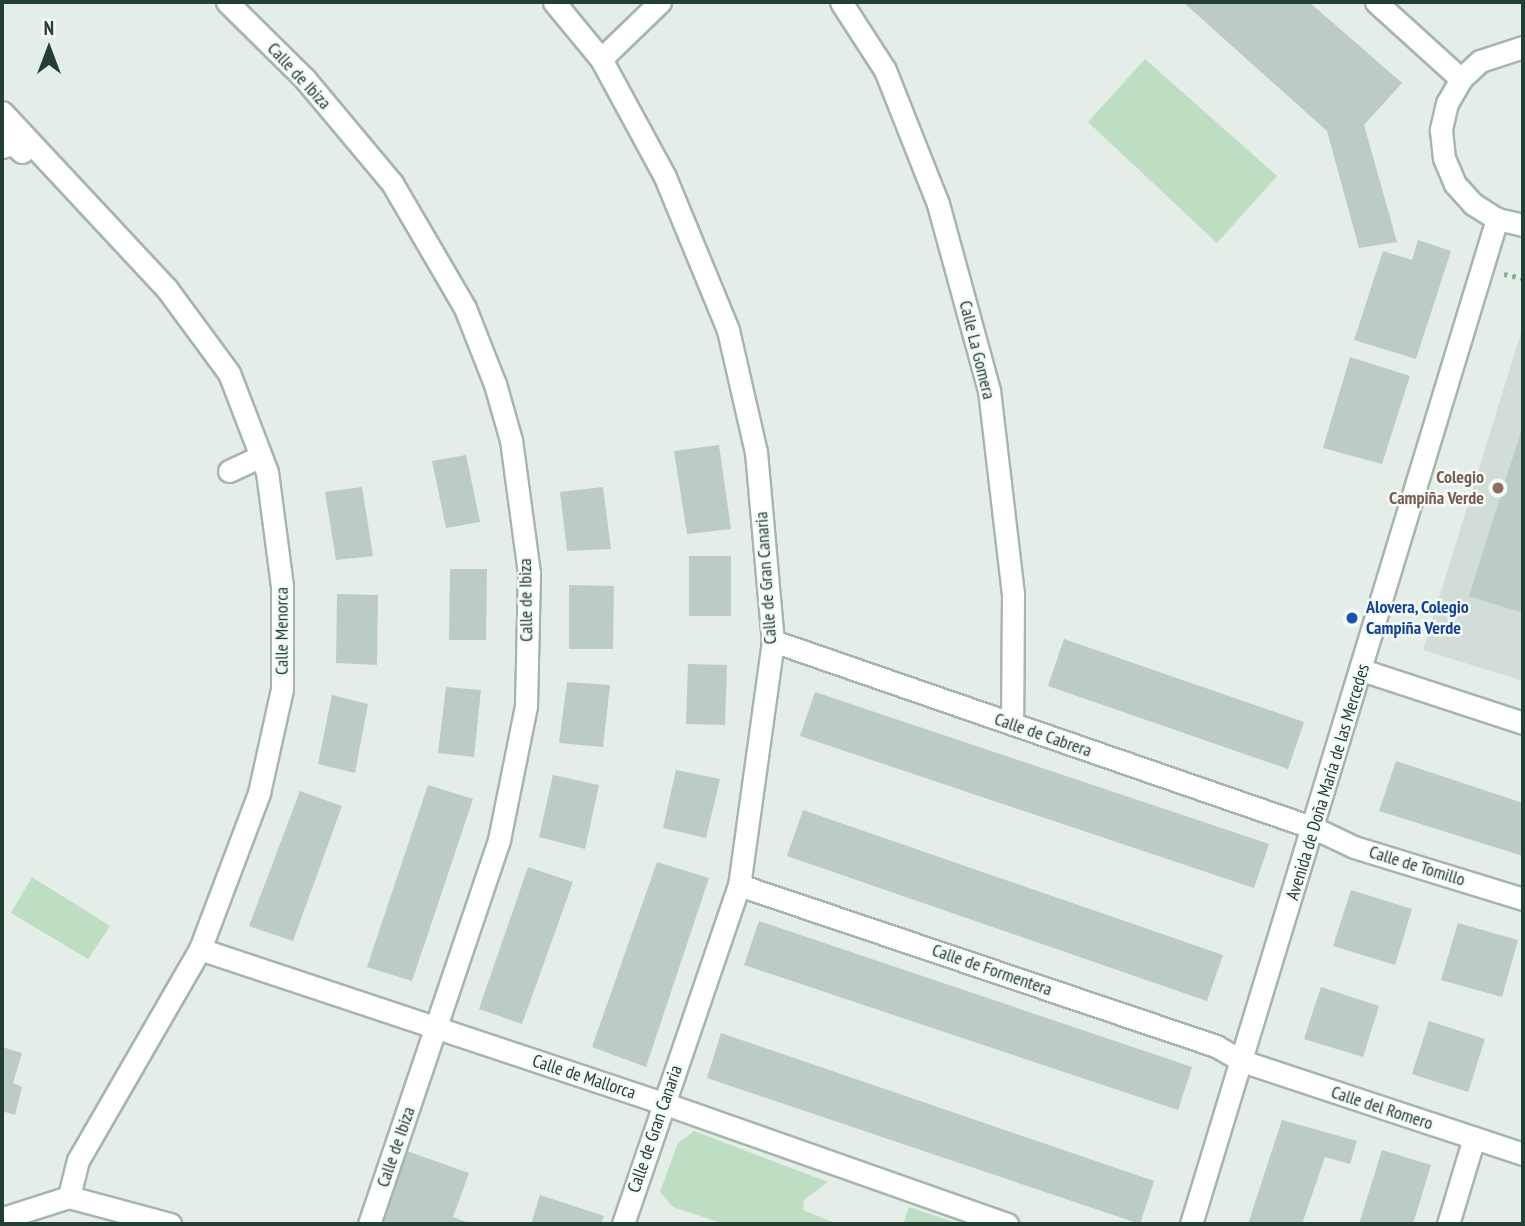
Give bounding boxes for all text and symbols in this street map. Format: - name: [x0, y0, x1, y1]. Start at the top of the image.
- north arrow: [14, 14, 84, 84]
- text: N: [44, 16, 54, 40]
- street label: Calle de Ibiza: [263, 38, 335, 114]
- street label: Calle La Gomera: [954, 298, 1000, 402]
- place label: Colegio Campiña Verde: [1389, 467, 1484, 510]
- marker: Colegio Campiña Verde: [1490, 480, 1506, 496]
- street label: Calle de Gran Canaria: [751, 511, 781, 645]
- street label: Calle de Ibiza: [514, 558, 538, 642]
- street label: Calle Menorca: [271, 587, 293, 675]
- place label: Alovera, Colegio Campiña Verde: [1366, 597, 1470, 640]
- marker: Alovera, Colegio Campiña Verde: [1344, 610, 1360, 626]
- street label: Avenida de Doña María de las Mercedes: [1282, 661, 1374, 903]
- street label: Calle de Cabrera: [992, 708, 1094, 762]
- street label: Calle de Tomillo: [1366, 841, 1468, 891]
- street label: Calle de Formentera: [929, 939, 1055, 1001]
- street label: Calle de Mallorca: [530, 1050, 638, 1104]
- street label: Calle de Gran Canaria: [623, 1063, 687, 1195]
- street label: Calle del Romero: [1328, 1081, 1436, 1135]
- street label: Calle de Ibiza: [372, 1104, 420, 1190]

